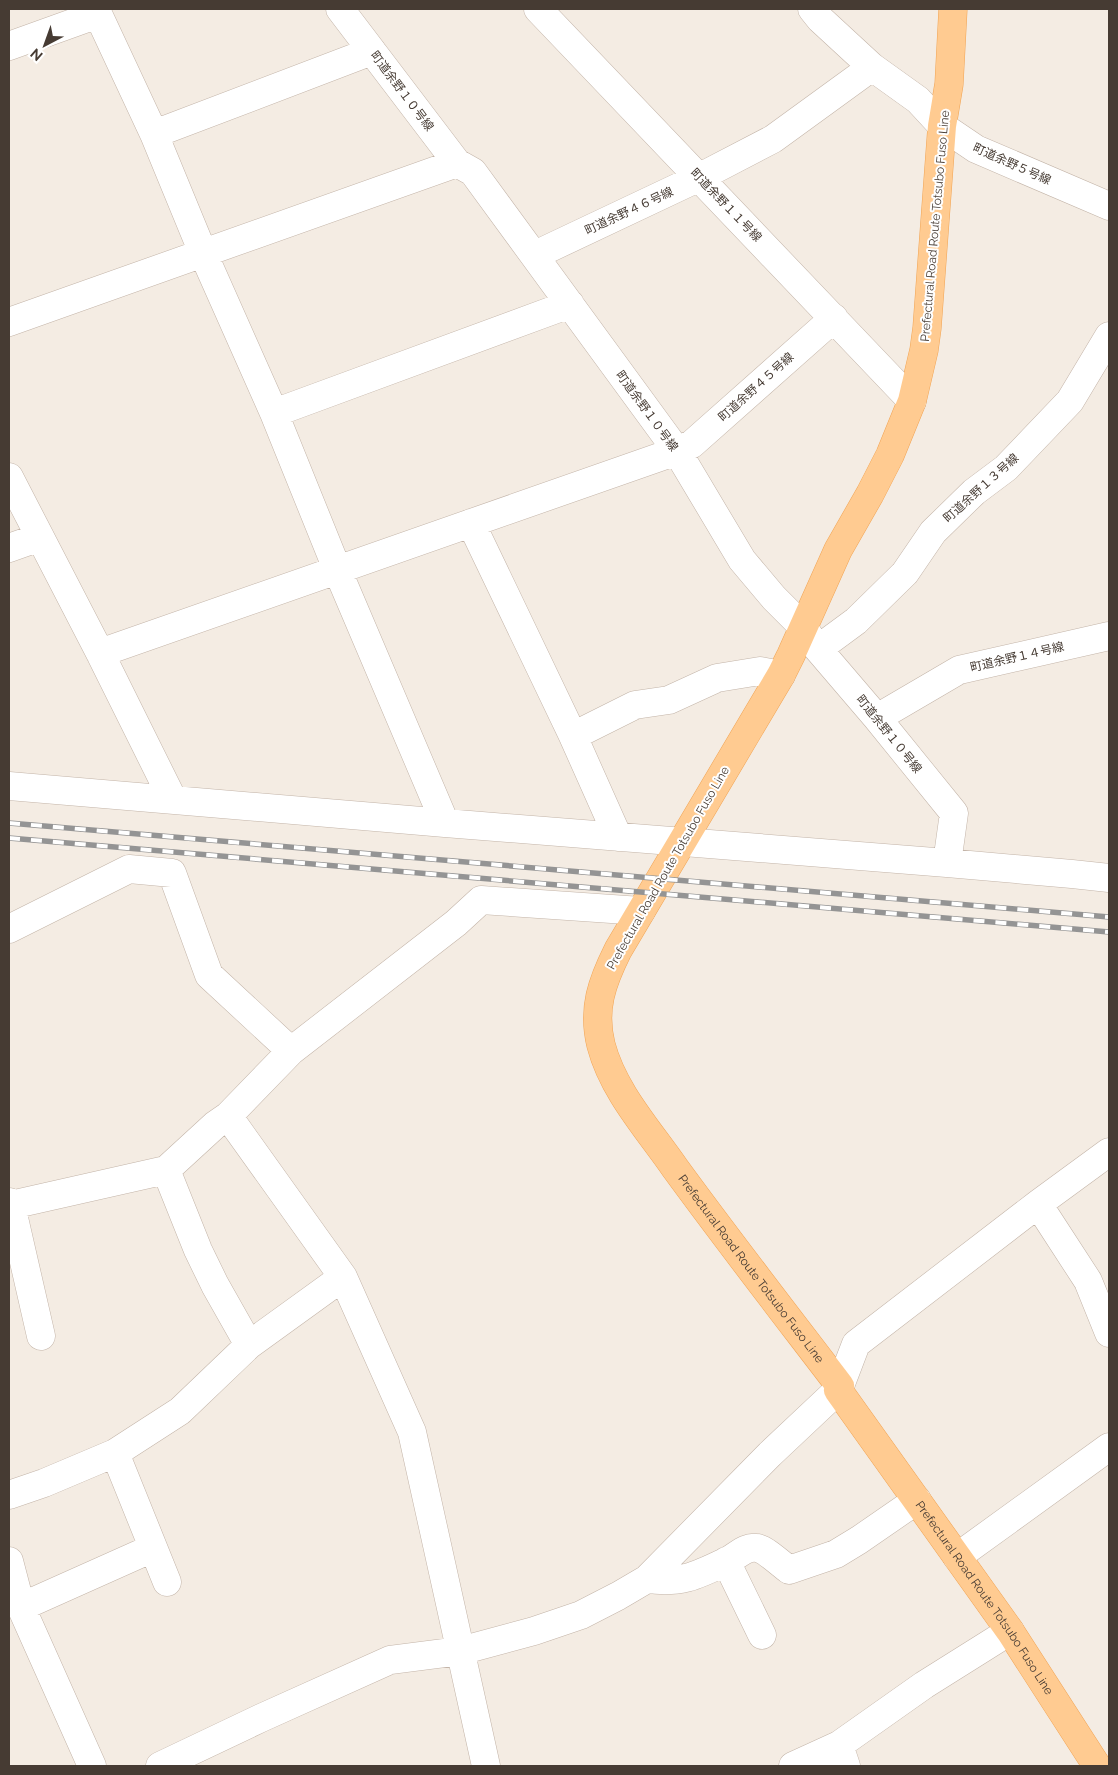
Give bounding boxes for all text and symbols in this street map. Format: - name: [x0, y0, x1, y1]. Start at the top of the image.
- north arrow: [20, 20, 70, 70]
- text: N: [27, 45, 46, 64]
- street label: 町道余野１０号線: [368, 48, 436, 134]
- street label: Prefectural Road Route Totsubo Fuso Line: [918, 110, 952, 342]
- street label: 町道余野５号線: [971, 141, 1053, 187]
- street label: 町道余野１１号線: [688, 166, 764, 244]
- street label: 町道余野４６号線: [583, 184, 675, 238]
- street label: 町道余野４５号線: [716, 350, 796, 424]
- street label: 町道余野１０号線: [613, 368, 681, 454]
- street label: 町道余野１３号線: [941, 451, 1021, 525]
- street label: 町道余野１４号線: [969, 639, 1065, 675]
- street label: 町道余野１０号線: [853, 692, 925, 776]
- street label: Prefectural Road Route Totsubo Fuso Line: [604, 764, 732, 972]
- street label: Prefectural Road Route Totsubo Fuso Line: [675, 1172, 827, 1366]
- street label: Prefectural Road Route Totsubo Fuso Line: [913, 1498, 1056, 1697]

